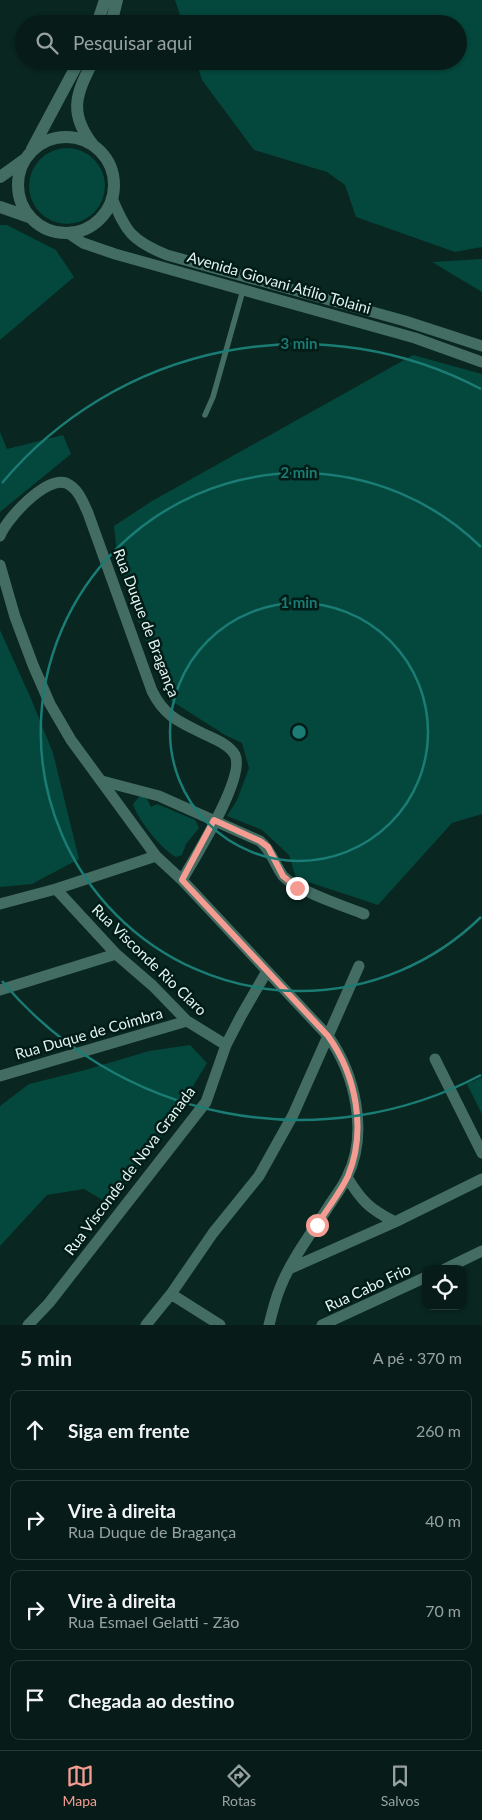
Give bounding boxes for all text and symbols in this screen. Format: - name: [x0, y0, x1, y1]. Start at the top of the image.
- search box: [15, 15, 467, 70]
- icon: search: [33, 29, 61, 57]
- text: Pesquisar aqui: [73, 31, 192, 54]
- street label: Avenida Giovani Atílio Tolaini: [185, 247, 373, 317]
- text: 3 min: [280, 334, 318, 352]
- text: 2 min: [280, 463, 318, 481]
- street label: Rua Duque de Bragança: [110, 546, 184, 699]
- text: 1 min: [280, 593, 318, 611]
- centre of rings: [290, 723, 308, 741]
- route end: [286, 877, 309, 900]
- street label: Rua Visconde Rio Claro: [89, 900, 211, 1019]
- street label: Rua Duque de Coimbra: [13, 1003, 165, 1063]
- street label: Rua Visconde de Nova Granada: [60, 1083, 198, 1258]
- route start: [306, 1214, 329, 1237]
- street label: Rua Cabo Frio: [322, 1259, 413, 1315]
- map controls: [422, 1265, 467, 1310]
- button: locate: [422, 1265, 467, 1310]
- text: 5 min: [20, 1345, 72, 1370]
- text: A pé · 370 m: [373, 1348, 462, 1367]
- icon: ahead: [21, 1416, 49, 1444]
- text: Siga em frente: [68, 1419, 190, 1442]
- text: 260 m: [416, 1421, 461, 1440]
- text: Vire à direita: [68, 1499, 176, 1522]
- icon: right: [21, 1506, 49, 1534]
- text: 40 m: [425, 1511, 461, 1530]
- text: Rua Duque de Bragança: [68, 1522, 236, 1541]
- text: Vire à direita: [68, 1589, 176, 1612]
- icon: right: [21, 1596, 49, 1624]
- text: 70 m: [425, 1601, 461, 1620]
- text: Rua Esmael Gelatti - Zão: [68, 1612, 239, 1631]
- icon: arrive: [21, 1686, 49, 1714]
- text: Chegada ao destino: [68, 1689, 234, 1712]
- tab: Mapa: [62, 1762, 97, 1809]
- tab: Rotas: [222, 1762, 256, 1809]
- tab: Salvos: [381, 1762, 420, 1809]

